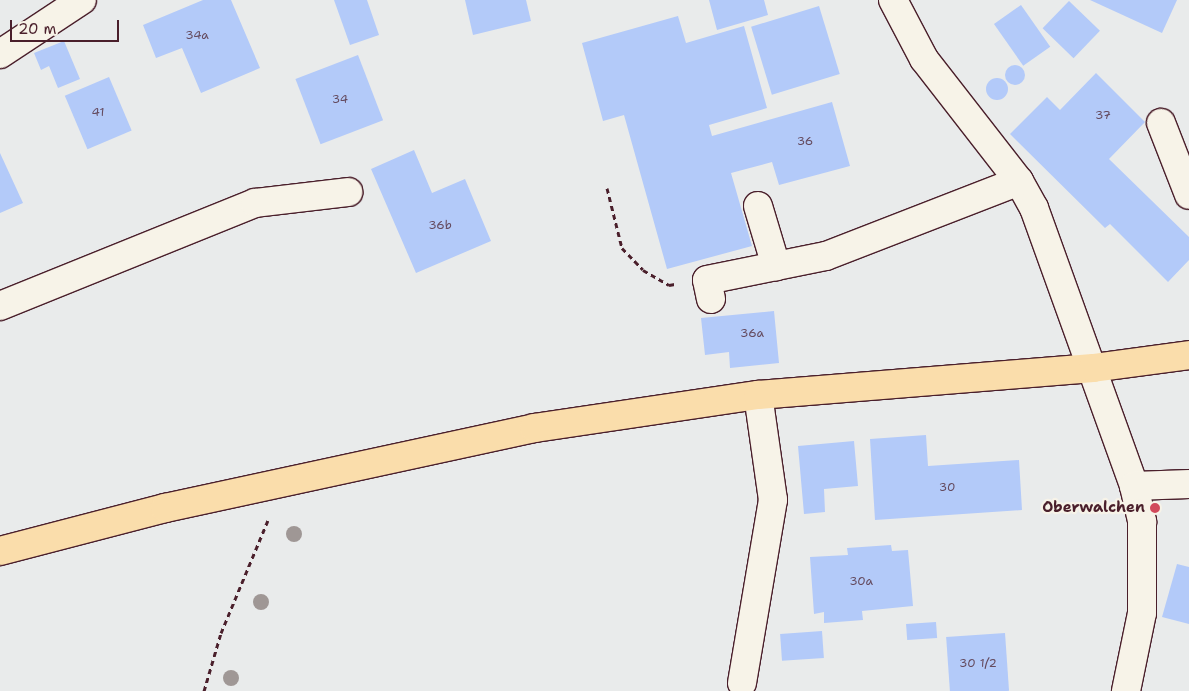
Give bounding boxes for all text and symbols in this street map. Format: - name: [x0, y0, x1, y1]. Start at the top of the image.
- scale bar: [12, 10, 121, 42]
- text: 20 m: [18, 19, 57, 39]
- house number: 34a: [185, 29, 209, 43]
- house number: 34: [332, 93, 348, 107]
- house number: 41: [92, 106, 104, 120]
- house number: 37: [1095, 109, 1111, 123]
- house number: 36: [797, 135, 813, 149]
- house number: 36b: [428, 219, 452, 233]
- house number: 36a: [740, 327, 764, 341]
- house number: 30: [939, 481, 955, 495]
- place label: Oberwalchen: [1042, 499, 1145, 517]
- marker: Oberwalchen: [1149, 502, 1161, 514]
- house number: 30a: [849, 575, 873, 589]
- house number: 30 1/2: [959, 657, 997, 671]

